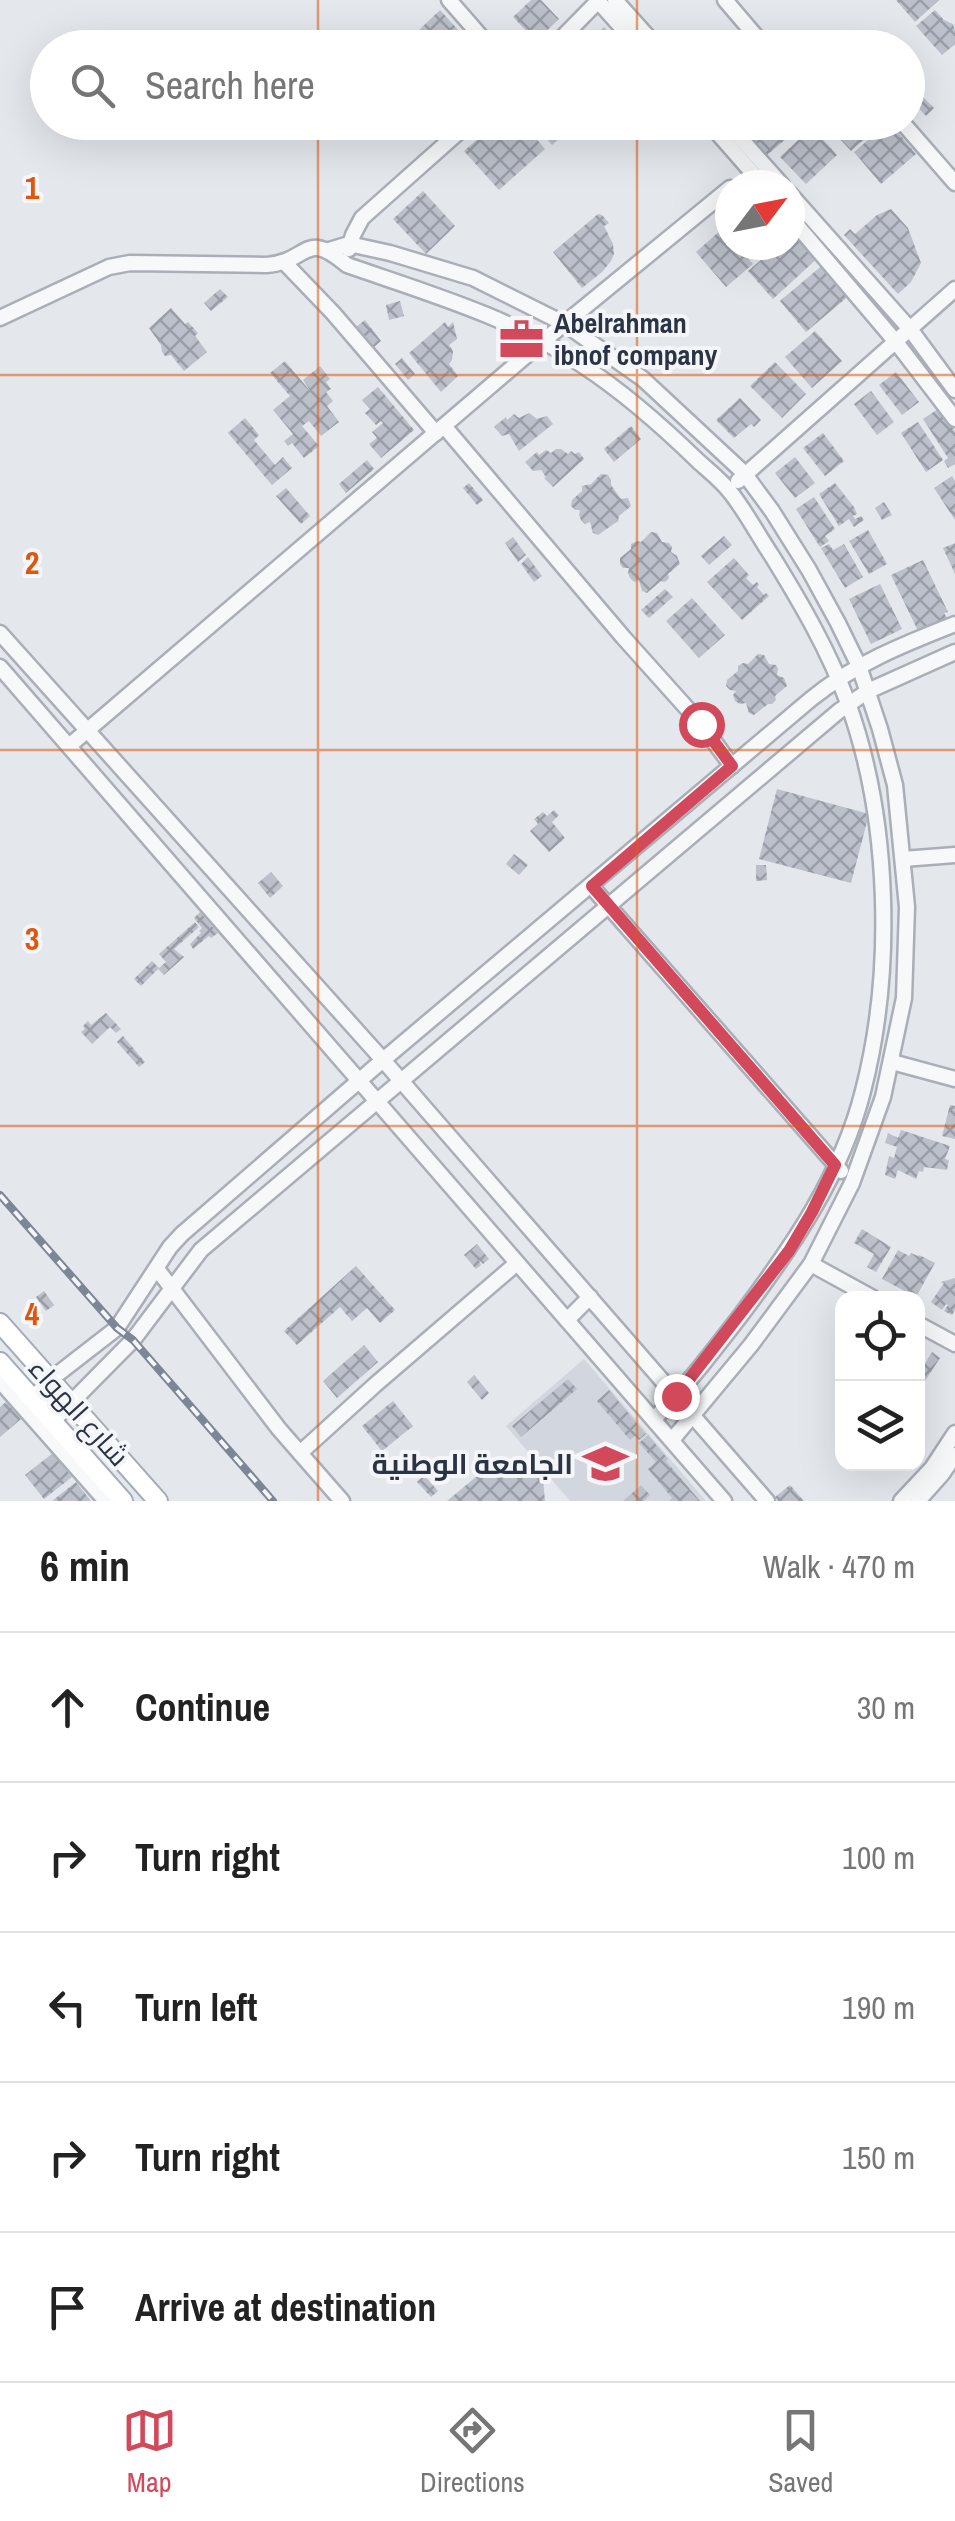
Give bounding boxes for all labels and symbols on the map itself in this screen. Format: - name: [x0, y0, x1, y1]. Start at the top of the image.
- text: 1: [25, 166, 40, 209]
- north arrow: [715, 170, 805, 260]
- place label: Abelrahman ibnof company: [554, 304, 718, 374]
- office icon: Abelrahman ibnof company: [497, 315, 545, 363]
- text: 2: [25, 541, 39, 584]
- route start: [679, 702, 725, 748]
- text: 3: [25, 917, 39, 960]
- text: 4: [25, 1292, 40, 1335]
- street label: شارع الهواء: [20, 1350, 138, 1474]
- route end: [654, 1374, 700, 1420]
- school or university icon: الجامعة الوطنية: [582, 1440, 630, 1488]
- place label: الجامعة الوطنية: [372, 1445, 573, 1483]

